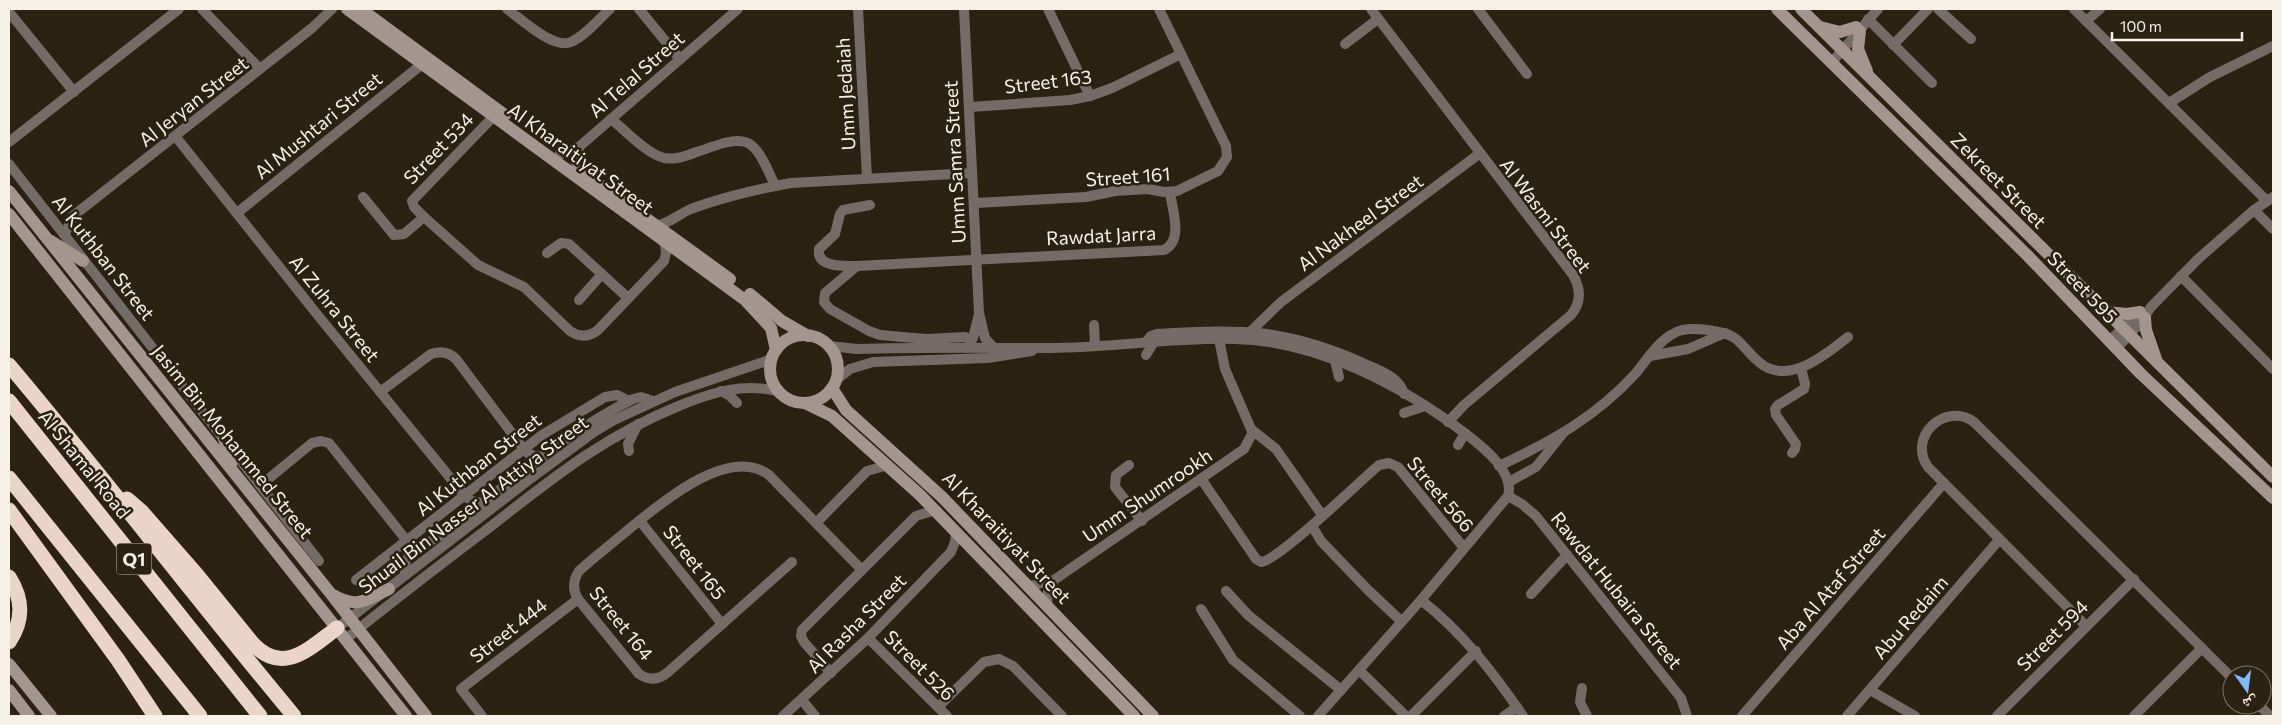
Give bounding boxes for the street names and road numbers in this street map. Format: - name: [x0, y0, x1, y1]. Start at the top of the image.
- street label: Al Telal Street: [583, 26, 689, 122]
- street label: Umm Jedaiah: [831, 37, 859, 151]
- street label: Al Jeryan Street: [134, 51, 252, 151]
- street label: Street 163: [1003, 64, 1093, 98]
- street label: Al Mushtari Street: [250, 66, 387, 183]
- street label: Umm Samra Street: [938, 80, 970, 244]
- street label: Al Kharaitiyat Street: [504, 97, 659, 219]
- street label: Street 534: [398, 107, 478, 189]
- street label: Zekreet Street: [1947, 128, 2052, 233]
- street label: Al Wasmi Street: [1495, 153, 1597, 277]
- street label: Street 161: [1085, 162, 1171, 190]
- street label: Al Nakheel Street: [1293, 169, 1427, 275]
- street label: Al Kuthban Street: [48, 190, 160, 324]
- street label: Rawdat Jarra: [1045, 221, 1157, 249]
- street label: Street 595: [2043, 246, 2123, 328]
- street label: Al Zuhra Street: [285, 250, 385, 366]
- street label: Jasim Bin Mohammed Street: [148, 339, 318, 543]
- street label: Al Shamal Road: [34, 405, 136, 523]
- street label: Al Kuthban Street: [411, 408, 545, 520]
- street label: Shuail Bin Nasser Al Attiya Street: [354, 410, 593, 598]
- street label: Umm Shumrookh: [1078, 443, 1216, 547]
- street label: Street 566: [1403, 452, 1479, 536]
- street label: Al Kharaitiyat Street: [938, 466, 1076, 608]
- street label: Rawdat Hubaira Street: [1547, 507, 1688, 673]
- street label: Street 165: [659, 520, 731, 604]
- street label: Aba Al Ataf Street: [1771, 522, 1889, 654]
- road number: Q1: [116, 544, 152, 574]
- street label: Al Rasha Street: [802, 568, 911, 677]
- street label: Abu Redaim: [1867, 571, 1953, 663]
- street label: Street 164: [585, 581, 659, 665]
- street label: Street 444: [465, 593, 551, 667]
- street label: Street 594: [2012, 595, 2092, 675]
- street label: Street 526: [880, 625, 960, 705]

